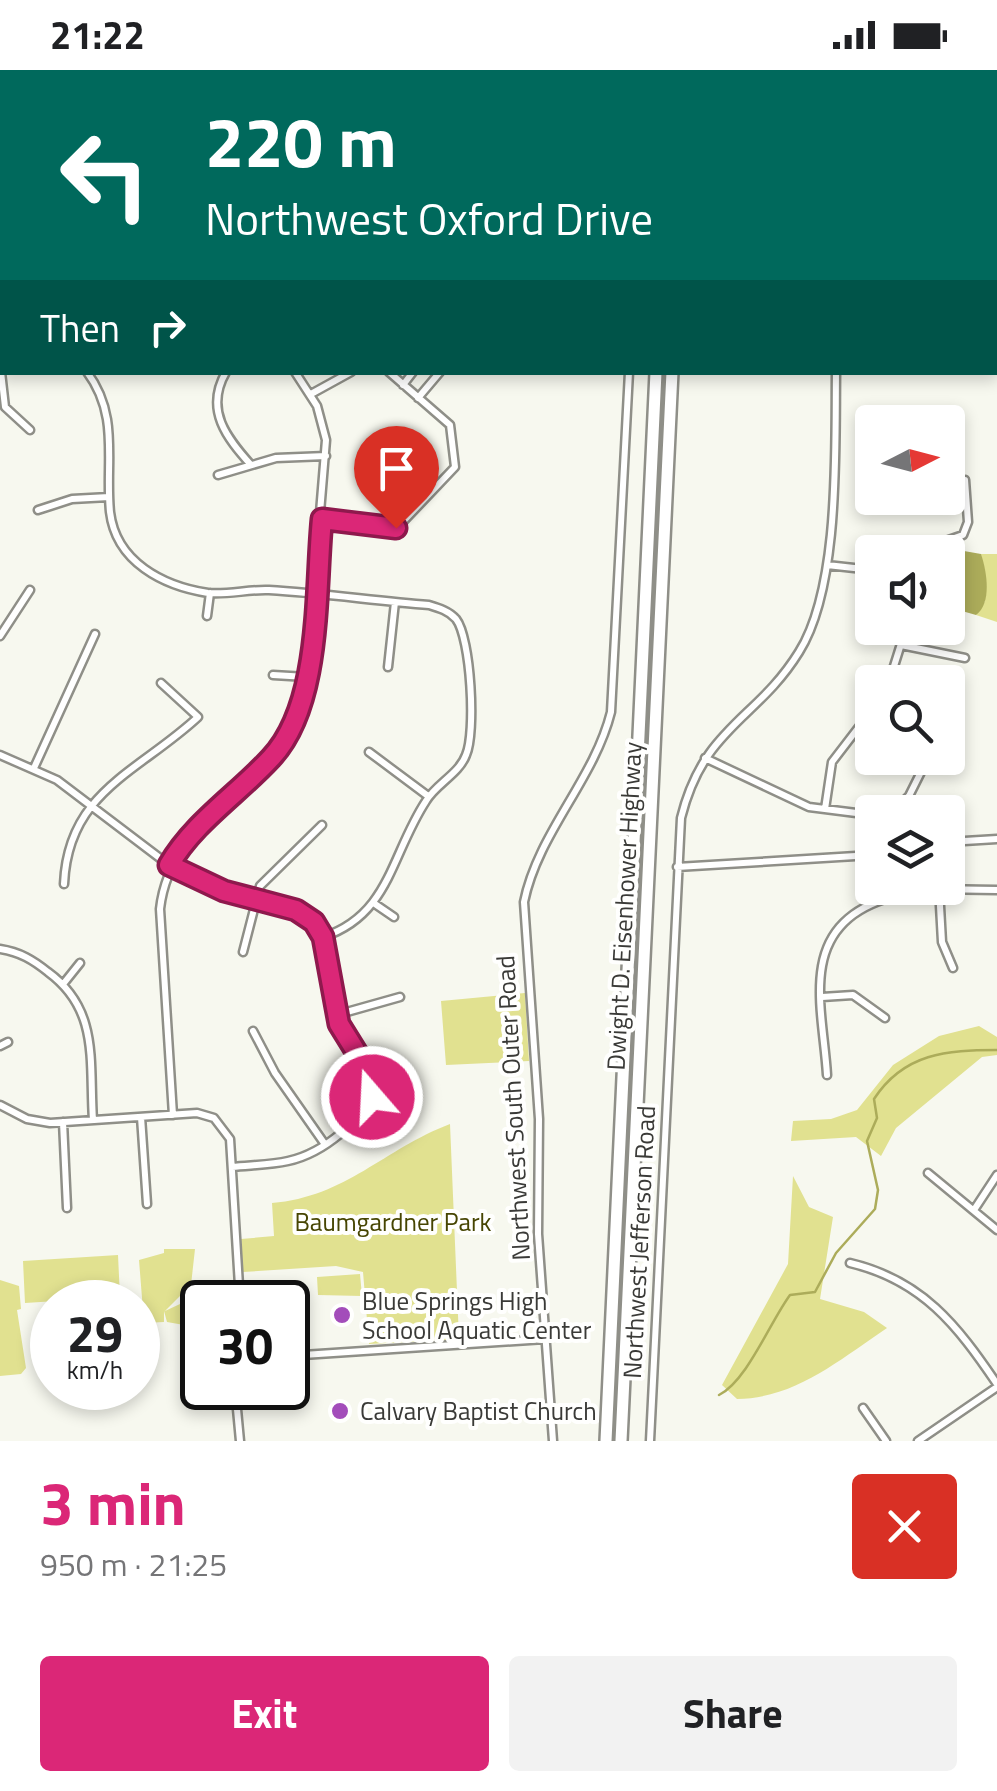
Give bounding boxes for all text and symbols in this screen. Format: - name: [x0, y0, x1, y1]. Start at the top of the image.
- text: 21:22: [50, 6, 145, 64]
- text: 220 m: [205, 88, 397, 194]
- icon: left: [40, 110, 170, 240]
- text: Northwest Oxford Drive: [205, 184, 653, 252]
- text: Then: [40, 299, 120, 357]
- icon: right: [140, 300, 195, 355]
- north arrow: [855, 405, 965, 515]
- map controls: [855, 405, 965, 905]
- pin: [354, 426, 439, 529]
- icon: arrive: [369, 441, 424, 496]
- button: sound: [855, 535, 965, 645]
- button: search: [855, 665, 965, 775]
- street label: Dwight D. Eisenhower Highway: [596, 741, 652, 1071]
- button: layers: [855, 795, 965, 905]
- street label: Northwest South Outer Road: [486, 955, 540, 1261]
- position arrow: [320, 1045, 424, 1149]
- street label: Northwest Jefferson Road: [613, 1105, 665, 1379]
- park label: Baumgardner Park: [294, 1203, 492, 1241]
- speed limit sign: 30: [180, 1280, 310, 1410]
- place label: Blue Springs High School Aquatic Center: [362, 1282, 592, 1349]
- text: 29: [67, 1295, 123, 1371]
- marker: Blue Springs High School Aquatic Center: [331, 1304, 353, 1326]
- text: km/h: [67, 1351, 123, 1389]
- place label: Calvary Baptist Church: [360, 1392, 597, 1430]
- marker: Calvary Baptist Church: [329, 1400, 351, 1422]
- text: 3 min: [40, 1457, 186, 1548]
- button: close: [852, 1474, 957, 1579]
- text: 950 m · 21:25: [40, 1540, 227, 1588]
- button: Exit: [40, 1656, 489, 1771]
- button: Share: [509, 1656, 957, 1771]

